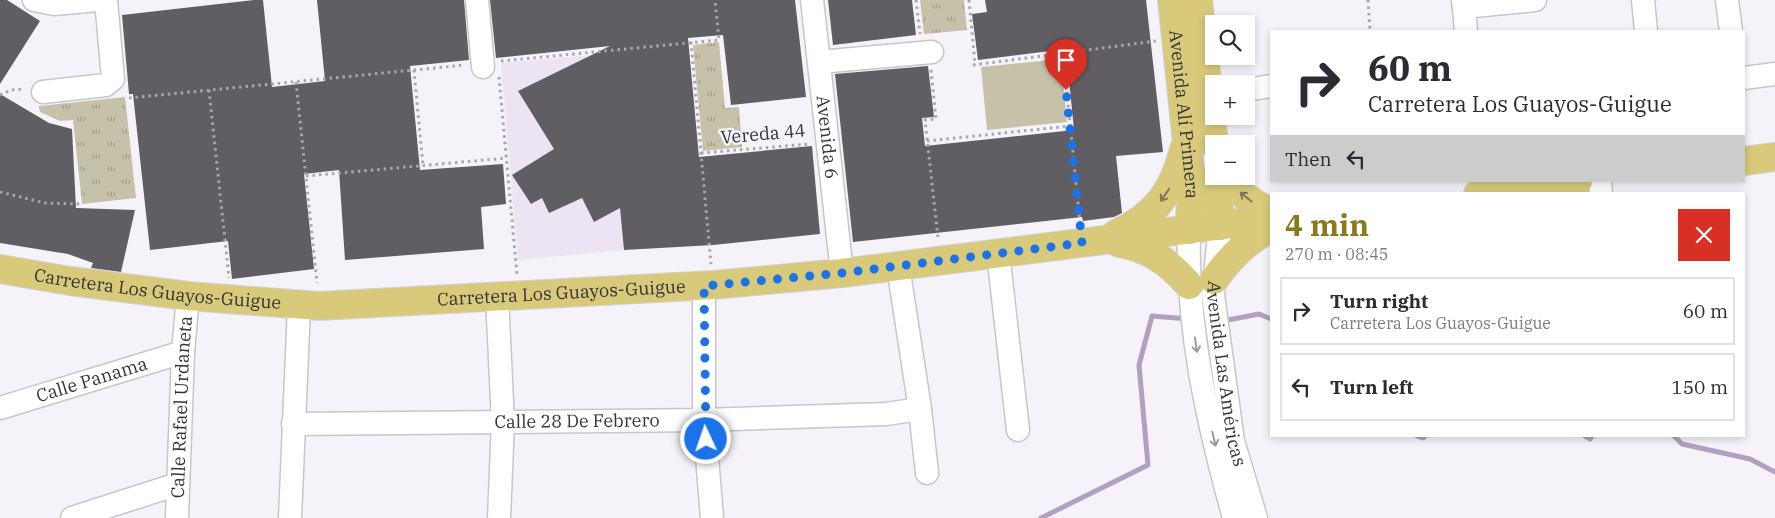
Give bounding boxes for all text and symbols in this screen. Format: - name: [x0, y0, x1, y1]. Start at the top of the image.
- map controls: [1205, 15, 1255, 185]
- button: search: [1205, 15, 1255, 65]
- street label: Avenida Alí Primera: [1164, 29, 1204, 200]
- pin: [1045, 39, 1087, 90]
- text: 60 m: [1368, 45, 1452, 91]
- icon: arrive: [1052, 46, 1080, 74]
- icon: right: [1285, 50, 1350, 115]
- button: +: [1205, 75, 1255, 125]
- text: Carretera Los Guayos-Guigue: [1368, 89, 1672, 118]
- street label: Avenida 6: [812, 94, 844, 180]
- street label: Vereda 44: [720, 118, 806, 149]
- button: −: [1205, 135, 1255, 185]
- icon: left: [1342, 145, 1370, 173]
- text: Then: [1285, 147, 1332, 171]
- one-way arrow: [1160, 188, 1170, 202]
- one-way arrow: [1240, 192, 1253, 203]
- text: 4 min: [1285, 205, 1369, 244]
- button: close: [1678, 209, 1730, 261]
- text: 270 m · 08:45: [1285, 244, 1388, 264]
- street label: Carretera Los Guayos-Guigue: [32, 263, 282, 314]
- street label: Carretera Los Guayos-Guigue: [436, 274, 686, 311]
- street label: Avenida Las Américas: [1202, 280, 1252, 469]
- text: Turn right: [1330, 289, 1428, 313]
- icon: right: [1287, 297, 1315, 325]
- text: 60 m: [1683, 299, 1728, 323]
- text: Carretera Los Guayos-Guigue: [1330, 313, 1551, 333]
- street label: Calle Rafael Urdaneta: [166, 315, 197, 499]
- one-way arrow: [1191, 337, 1201, 353]
- street label: Calle Panama: [33, 352, 150, 407]
- icon: left: [1287, 373, 1315, 401]
- text: Turn left: [1330, 375, 1413, 399]
- text: 150 m: [1671, 375, 1728, 399]
- street label: Calle 28 De Febrero: [494, 408, 660, 433]
- position arrow: [679, 412, 731, 464]
- one-way arrow: [1210, 430, 1219, 446]

